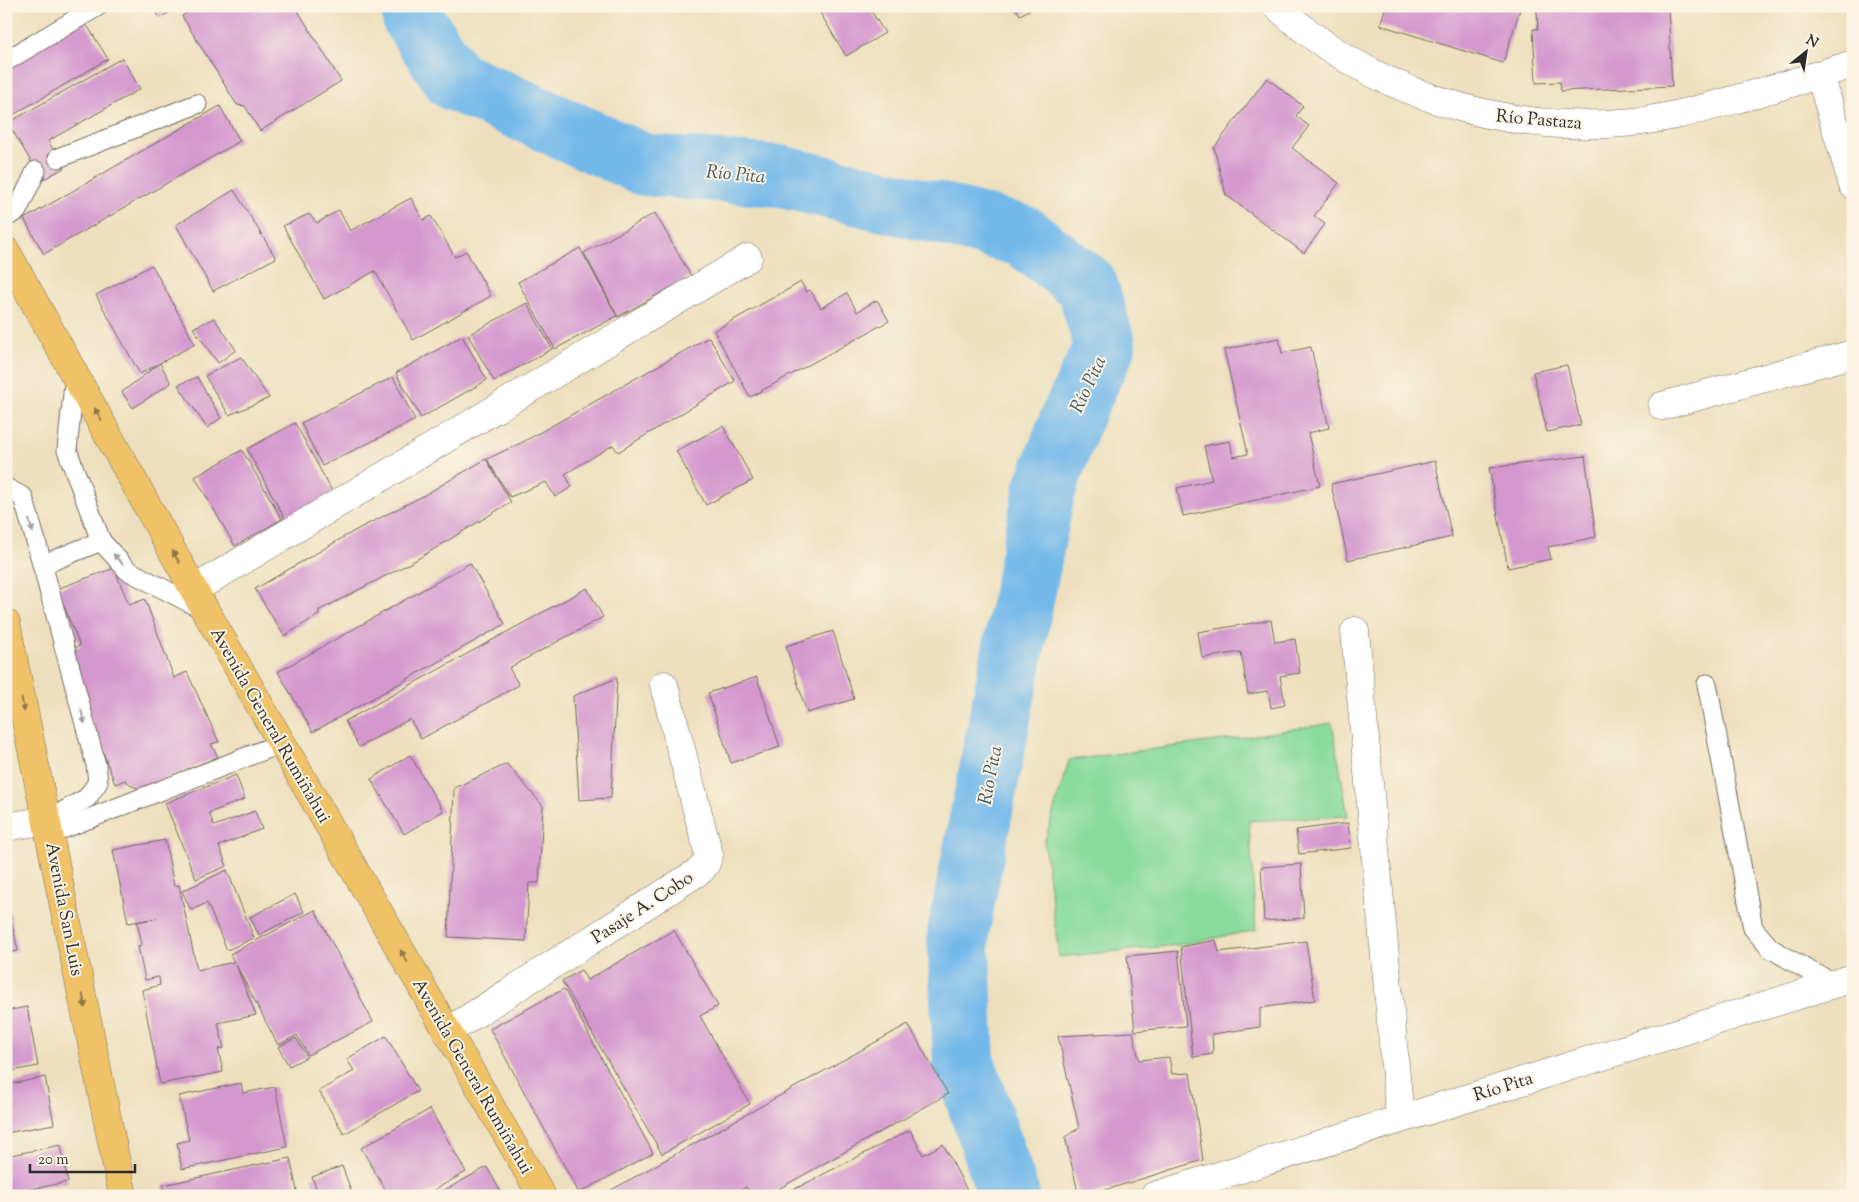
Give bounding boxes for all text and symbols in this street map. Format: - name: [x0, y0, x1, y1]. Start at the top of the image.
- north arrow: [1782, 28, 1832, 78]
- text: N: [1802, 31, 1821, 54]
- street label: Río Pastaza: [1495, 104, 1583, 138]
- water label: Río Pita: [705, 159, 767, 192]
- water label: Río Pita: [1064, 352, 1114, 418]
- one-way arrow: [94, 407, 102, 421]
- one-way arrow: [28, 519, 36, 534]
- one-way arrow: [171, 550, 180, 564]
- one-way arrow: [112, 554, 124, 566]
- street label: Avenida General Rumiñahui: [202, 623, 336, 829]
- one-way arrow: [20, 697, 28, 713]
- one-way arrow: [79, 709, 87, 724]
- water label: Río Pita: [973, 743, 1010, 807]
- street label: Avenida San Luis: [37, 840, 89, 979]
- street label: Pasaje A. Cobo: [587, 866, 699, 951]
- one-way arrow: [399, 950, 408, 963]
- street label: Avenida General Rumiñahui: [404, 974, 538, 1180]
- one-way arrow: [80, 994, 88, 1009]
- street label: Río Pita: [1471, 1067, 1537, 1109]
- scale bar: [30, 1142, 135, 1174]
- text: 20 m: [38, 1150, 69, 1171]

